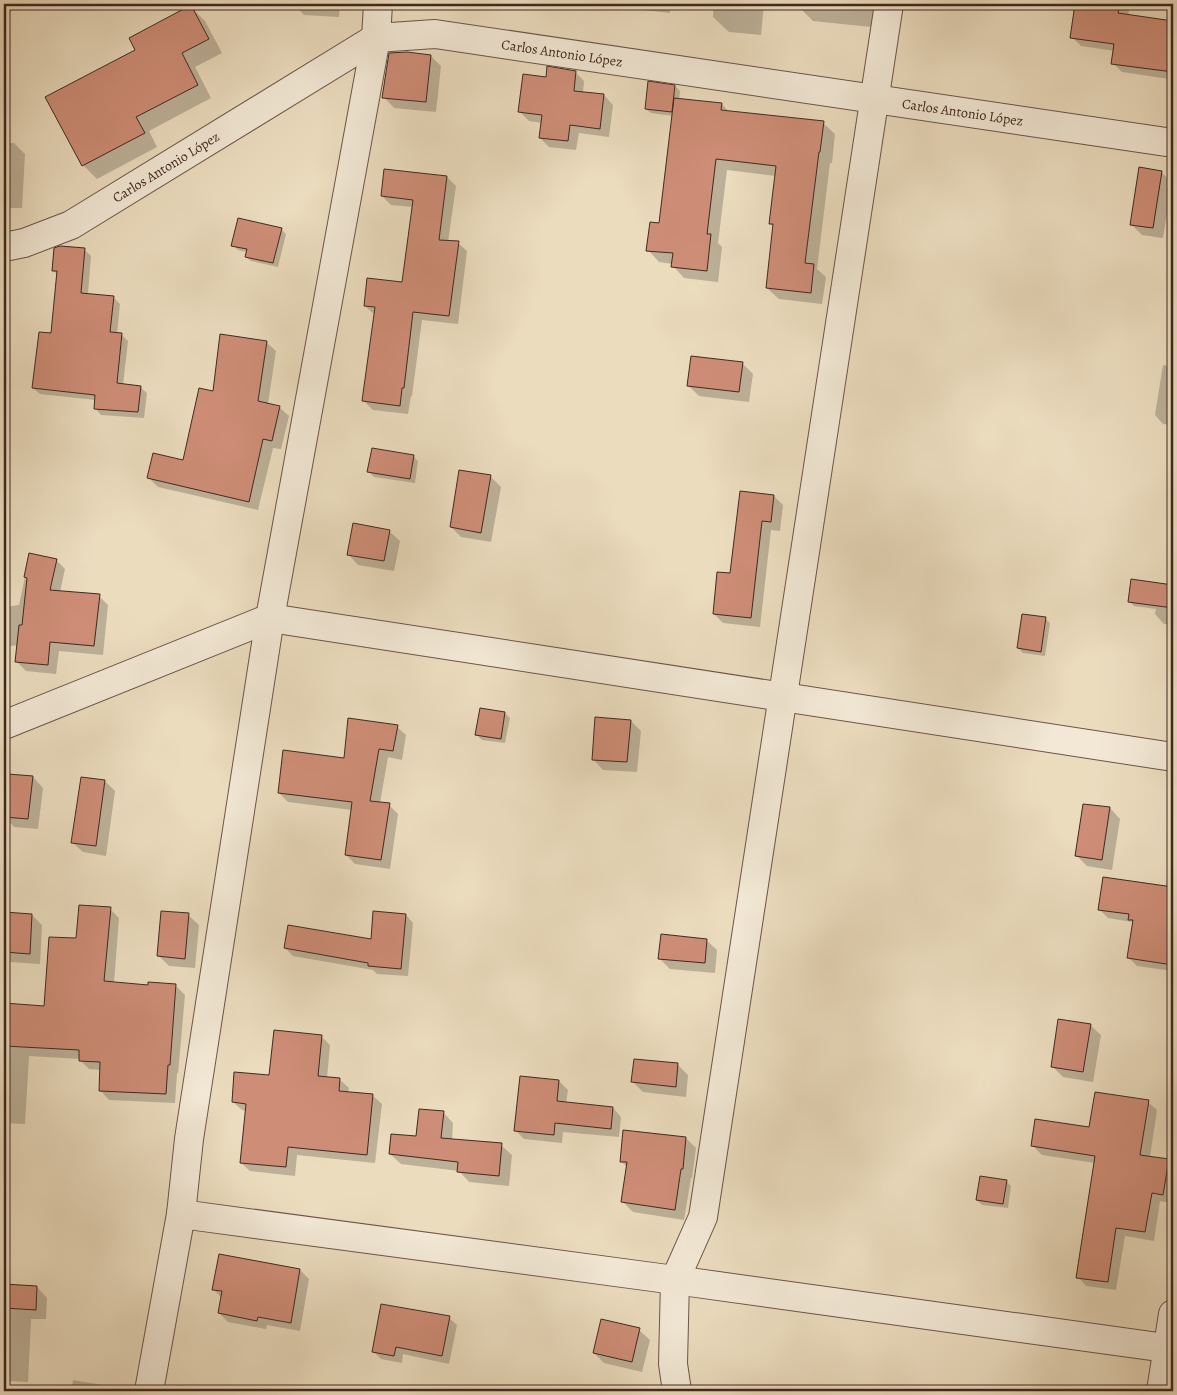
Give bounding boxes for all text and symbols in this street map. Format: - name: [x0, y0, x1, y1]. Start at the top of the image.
- street label: Carlos Antonio López: [500, 34, 624, 71]
- street label: Carlos Antonio López: [901, 94, 1025, 130]
- street label: Carlos Antonio López: [109, 127, 223, 207]

